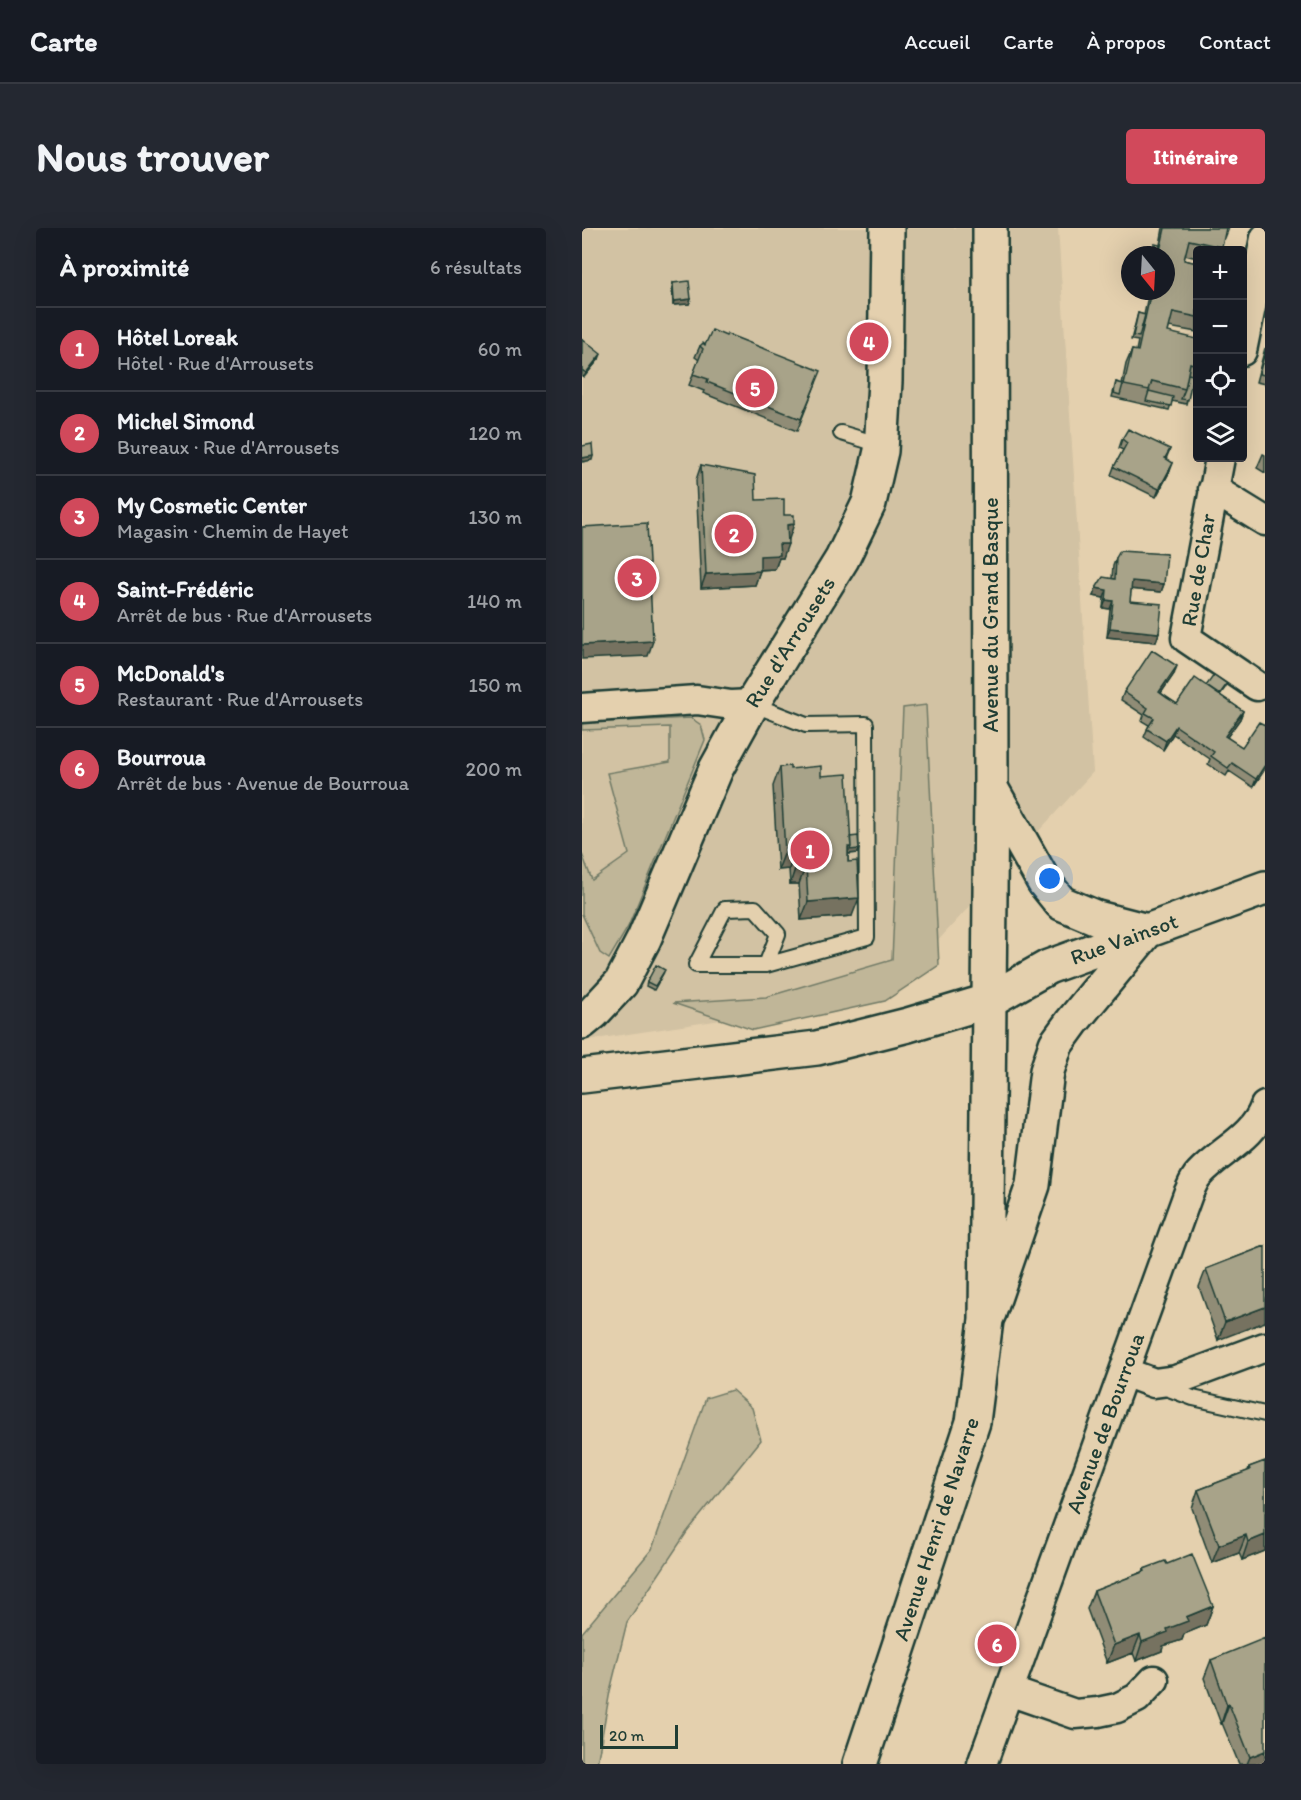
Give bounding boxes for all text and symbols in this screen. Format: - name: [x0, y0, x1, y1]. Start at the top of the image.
- text: Carte: [30, 24, 97, 58]
- text: Accueil: [905, 29, 970, 54]
- text: Carte: [1003, 29, 1054, 54]
- text: À propos: [1087, 29, 1166, 54]
- text: Contact: [1199, 29, 1271, 54]
- button: Itinéraire: [1126, 129, 1265, 184]
- text: Nous trouver: [36, 131, 269, 182]
- north arrow: [1121, 246, 1175, 300]
- map controls: [1193, 246, 1247, 462]
- button: +: [1193, 246, 1247, 300]
- text: À proximité: [60, 251, 189, 283]
- text: 6 résultats: [430, 255, 522, 279]
- button: −: [1193, 300, 1247, 354]
- pin: 4: [850, 320, 888, 364]
- text: Hôtel Loreak: [117, 324, 238, 351]
- text: 1: [75, 337, 84, 361]
- text: 60 m: [478, 337, 522, 361]
- text: Hôtel · Rue d'Arrousets: [117, 351, 314, 375]
- button: locate: [1193, 354, 1247, 408]
- pin: 5: [736, 366, 774, 410]
- text: Michel Simond: [117, 408, 254, 435]
- button: layers: [1193, 408, 1247, 462]
- text: 2: [74, 421, 85, 445]
- text: 120 m: [469, 421, 522, 445]
- text: Bureaux · Rue d'Arrousets: [117, 435, 339, 459]
- text: My Cosmetic Center: [117, 492, 307, 519]
- street label: Avenue du Grand Basque: [977, 497, 1004, 733]
- text: 3: [74, 505, 85, 529]
- text: 130 m: [468, 505, 522, 529]
- street label: Rue de Char: [1175, 511, 1221, 629]
- pin: 2: [714, 512, 754, 556]
- text: Magasin · Chemin de Hayet: [117, 519, 348, 543]
- pin: 3: [618, 556, 656, 600]
- street label: Rue d'Arrousets: [739, 571, 841, 713]
- text: Saint-Frédéric: [117, 576, 253, 603]
- text: 4: [73, 589, 86, 613]
- text: 140 m: [467, 589, 522, 613]
- text: Arrêt de bus · Rue d'Arrousets: [117, 603, 372, 627]
- text: McDonald's: [117, 660, 225, 687]
- text: 5: [74, 673, 85, 697]
- text: 150 m: [469, 673, 522, 697]
- text: Restaurant · Rue d'Arrousets: [117, 687, 363, 711]
- text: Bourroua: [117, 744, 206, 771]
- text: 6: [74, 757, 85, 781]
- text: 200 m: [466, 757, 522, 781]
- text: Arrêt de bus · Avenue de Bourroua: [117, 771, 409, 795]
- pin: 1: [790, 828, 830, 872]
- your location: [1035, 864, 1064, 893]
- street label: Rue Vainsot: [1067, 907, 1181, 971]
- street label: Avenue de Bourroua: [1060, 1328, 1150, 1517]
- street label: Avenue Henri de Navarre: [887, 1414, 985, 1644]
- pin: 6: [978, 1622, 1016, 1666]
- scale bar: [600, 1722, 678, 1750]
- text: 20 m: [609, 1726, 644, 1745]

